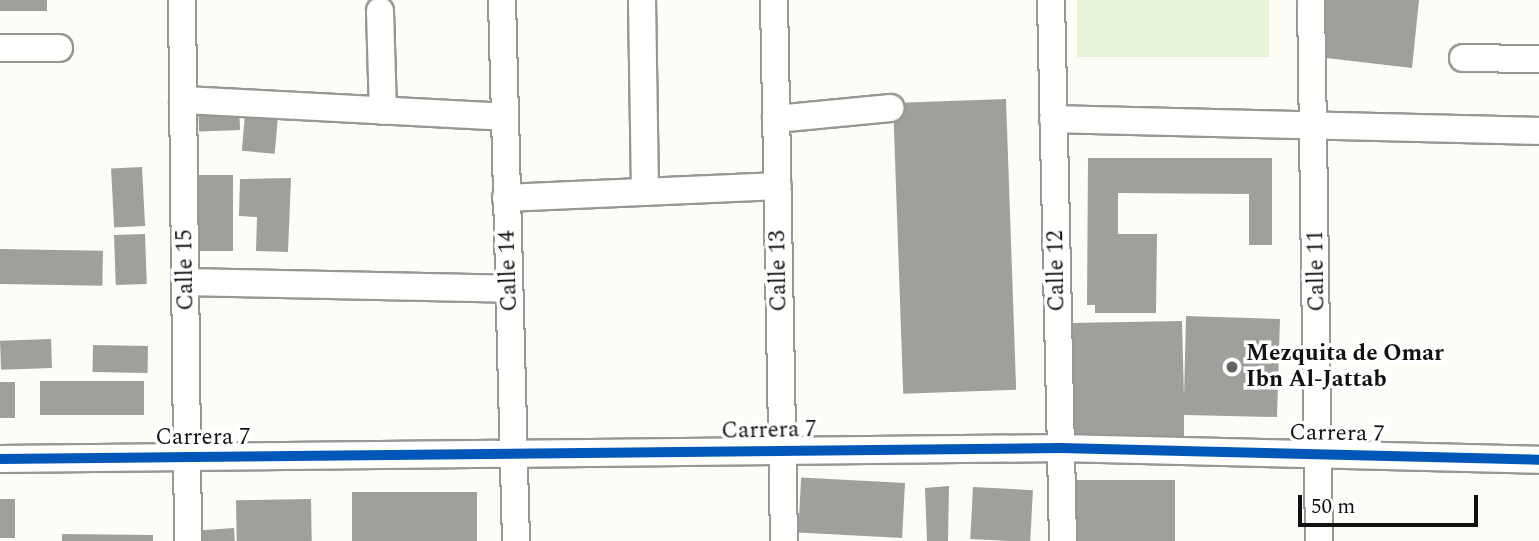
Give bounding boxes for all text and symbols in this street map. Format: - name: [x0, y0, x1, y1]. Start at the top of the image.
- street label: Calle 15: [171, 229, 201, 311]
- street label: Calle 14: [494, 230, 524, 312]
- street label: Calle 13: [764, 230, 794, 312]
- street label: Calle 12: [1042, 230, 1072, 312]
- street label: Calle 11: [1302, 230, 1332, 312]
- place label: Mezquita de Omar Ibn Al-Jattab: [1246, 340, 1444, 394]
- marker: Mezquita de Omar Ibn Al-Jattab: [1224, 359, 1240, 375]
- street label: Carrera 7: [721, 416, 817, 446]
- street label: Carrera 7: [1289, 419, 1385, 449]
- street label: Carrera 7: [155, 424, 251, 452]
- scale bar: [1301, 482, 1481, 526]
- text: 50 m: [1311, 491, 1355, 523]

